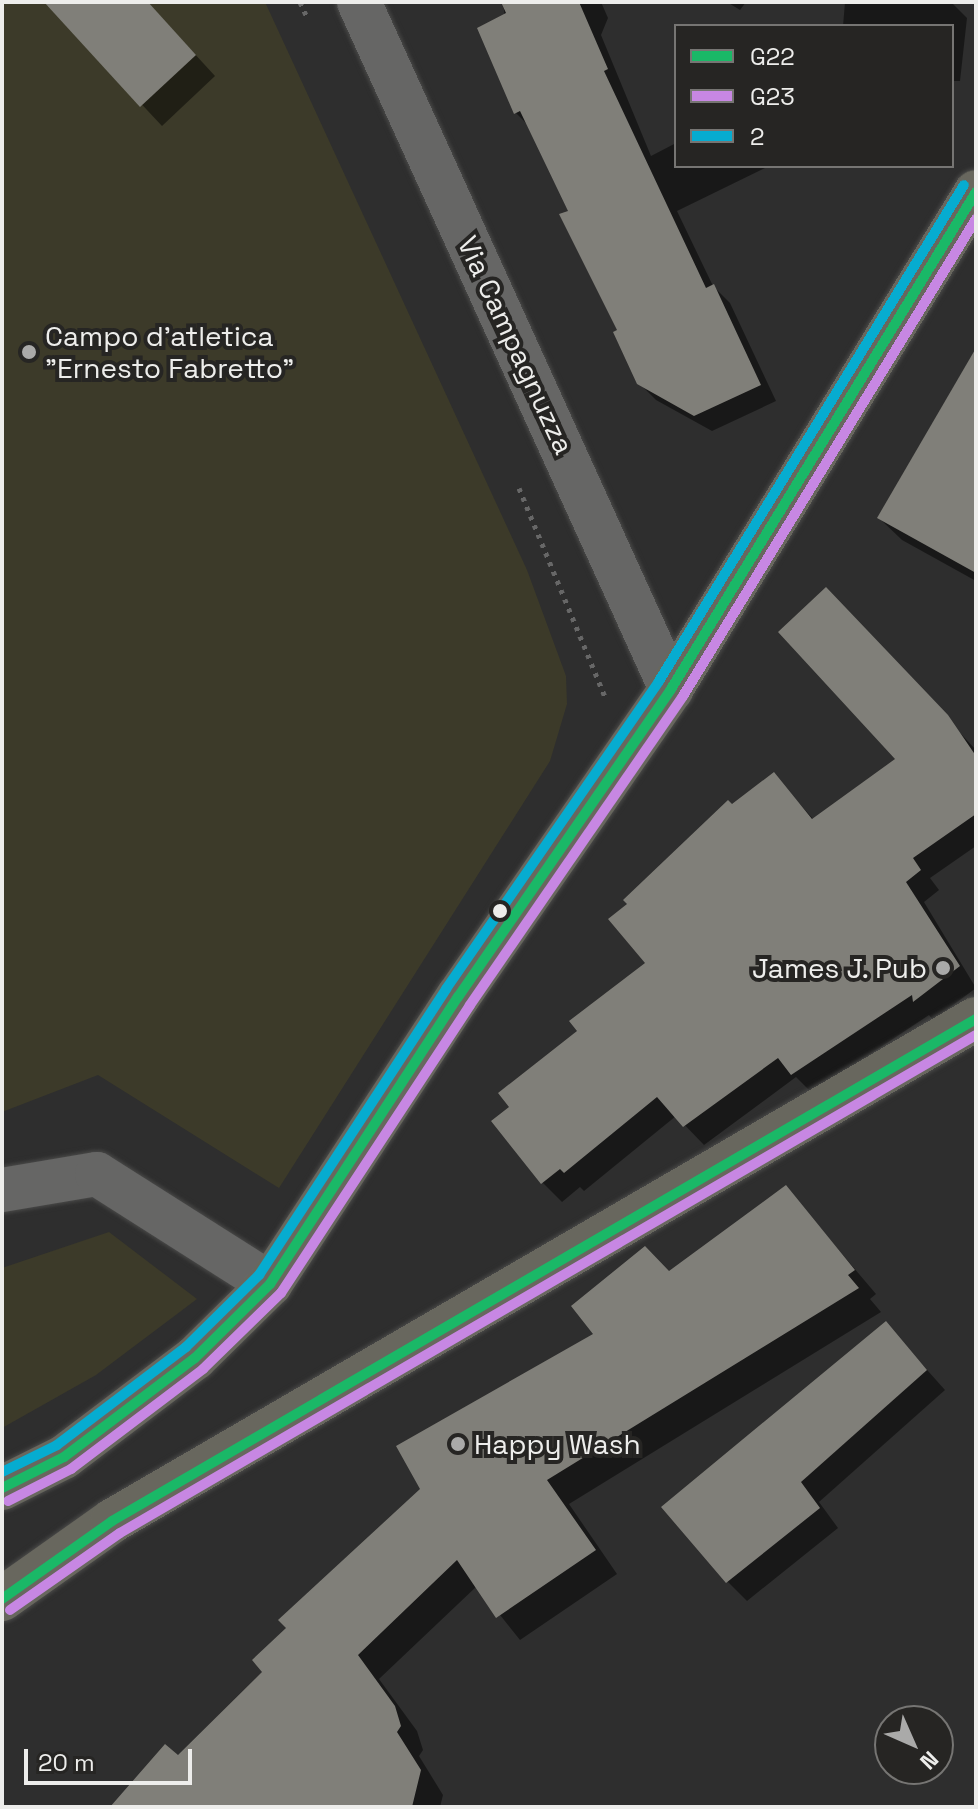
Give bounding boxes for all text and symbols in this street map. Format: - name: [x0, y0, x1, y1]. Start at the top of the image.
- legend: [674, 24, 954, 168]
- text: G22: [750, 41, 795, 72]
- text: G23: [750, 81, 795, 112]
- text: 2: [750, 121, 764, 152]
- street label: Via Campagnuzza: [451, 231, 581, 459]
- place label: Campo d'atletica "Ernesto Fabretto": [45, 319, 294, 385]
- marker: Campo d'atletica "Ernesto Fabretto": [20, 343, 38, 361]
- unlabelled marker: [492, 903, 508, 919]
- place label: James J. Pub: [751, 951, 927, 985]
- marker: James J. Pub: [934, 959, 952, 977]
- place label: Happy Wash: [474, 1427, 641, 1461]
- marker: Happy Wash: [449, 1435, 467, 1453]
- north arrow: [874, 1705, 954, 1785]
- scale bar: [28, 1733, 196, 1783]
- text: N: [914, 1745, 945, 1776]
- text: 20 m: [38, 1747, 95, 1778]

